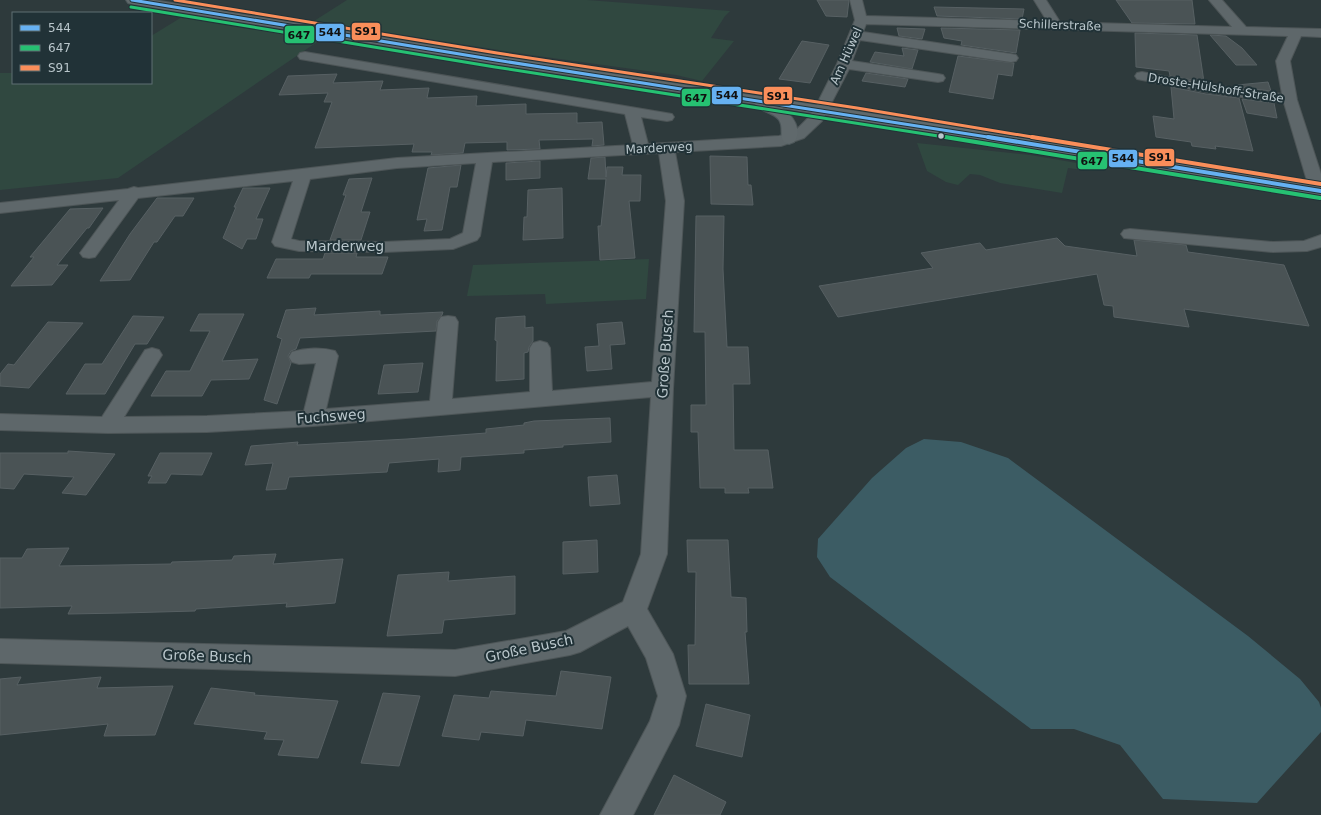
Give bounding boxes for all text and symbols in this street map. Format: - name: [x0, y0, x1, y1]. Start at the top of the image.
- legend: [12, 12, 152, 84]
- street label: Schillerstraße: [1019, 17, 1101, 33]
- text: 544: [48, 21, 71, 35]
- line badge: S91: [351, 22, 381, 41]
- line badge: 544: [315, 23, 345, 42]
- line badge: 647: [284, 25, 315, 44]
- text: S91: [354, 25, 378, 38]
- street label: Am Hüwel: [827, 25, 865, 87]
- text: 544: [319, 26, 342, 39]
- text: 647: [288, 29, 310, 42]
- text: 647: [48, 41, 71, 55]
- text: S91: [48, 61, 71, 75]
- street label: Droste-Hülshoff-Straße: [1147, 70, 1285, 106]
- line badge: 544: [711, 86, 742, 105]
- line badge: S91: [763, 86, 793, 105]
- line badge: 647: [681, 88, 711, 107]
- text: 544: [716, 89, 739, 102]
- text: S91: [766, 90, 790, 103]
- text: 647: [685, 92, 707, 105]
- unlabelled marker: [936, 131, 946, 141]
- street label: Marderweg: [625, 139, 693, 157]
- line badge: S91: [1144, 148, 1175, 167]
- line badge: 544: [1108, 149, 1138, 168]
- line badge: 647: [1077, 151, 1108, 170]
- text: S91: [1148, 151, 1172, 164]
- text: 544: [1112, 152, 1135, 165]
- text: 647: [1081, 155, 1103, 168]
- street label: Marderweg: [306, 238, 384, 254]
- street label: Große Busch: [654, 309, 676, 399]
- street label: Fuchsweg: [296, 406, 366, 426]
- street label: Große Busch: [484, 631, 574, 665]
- street label: Große Busch: [162, 646, 252, 666]

